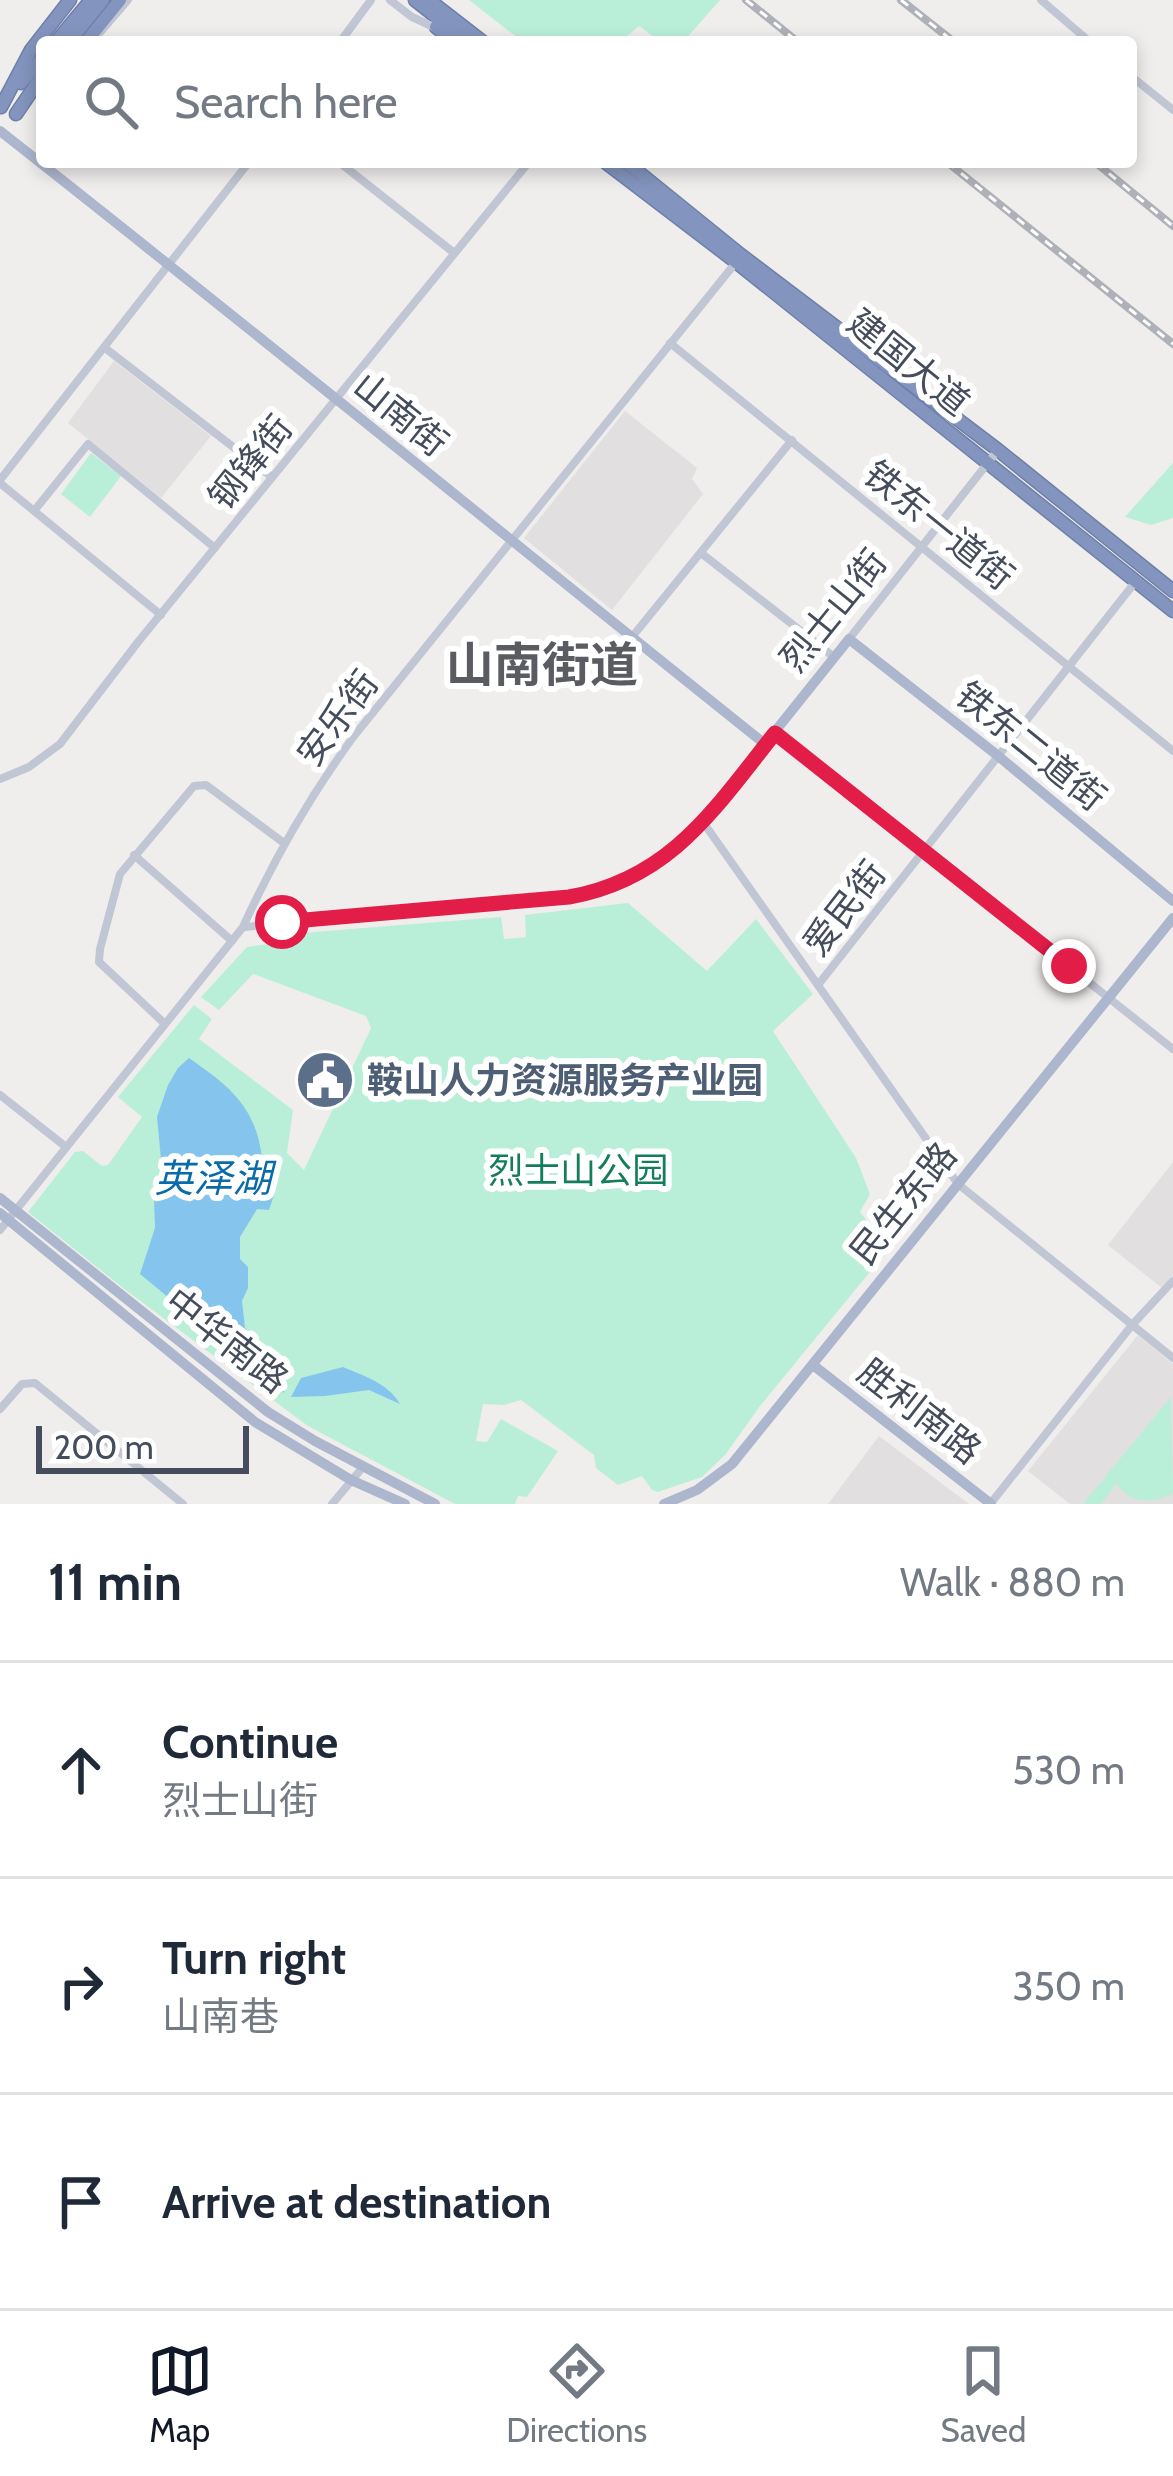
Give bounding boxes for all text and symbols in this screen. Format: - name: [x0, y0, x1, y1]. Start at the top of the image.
- search box: [36, 36, 1137, 168]
- icon: search: [78, 69, 144, 135]
- text: Search here: [174, 75, 398, 129]
- street label: 建国大道: [839, 300, 979, 424]
- street label: 山南街: [345, 363, 457, 465]
- street label: 钢锋街: [199, 406, 301, 518]
- street label: 铁东一道街: [855, 451, 1023, 599]
- street label: 烈士山街: [771, 540, 895, 680]
- district label: 山南街道: [446, 636, 638, 694]
- street label: 安乐街: [287, 662, 387, 774]
- street label: 铁东二道街: [947, 672, 1115, 820]
- street label: 爱民街: [793, 852, 895, 964]
- route start: [255, 895, 309, 949]
- route end: [1042, 939, 1096, 993]
- public building icon: 鞍山人力资源服务产业园: [294, 1049, 356, 1111]
- place label: 鞍山人力资源服务产业园: [367, 1058, 763, 1102]
- street label: 民生东路: [841, 1133, 965, 1273]
- park label: 烈士山公园: [488, 1148, 668, 1192]
- water label: 英泽湖: [154, 1154, 277, 1202]
- street label: 中华南路: [157, 1278, 297, 1402]
- street label: 胜利南路: [850, 1349, 990, 1473]
- scale bar: [36, 1420, 249, 1473]
- text: 200 m: [54, 1427, 154, 1467]
- text: 11 min: [48, 1551, 182, 1613]
- text: Walk · 880 m: [900, 1558, 1125, 1606]
- text: Continue: [162, 1715, 338, 1769]
- icon: ahead: [48, 1737, 114, 1803]
- text: 530 m: [1013, 1746, 1125, 1794]
- text: 烈士山街: [162, 1776, 318, 1824]
- text: Turn right: [162, 1931, 346, 1985]
- icon: right: [48, 1953, 114, 2019]
- text: 350 m: [1013, 1962, 1125, 2010]
- text: 山南巷: [162, 1992, 279, 2040]
- icon: arrive: [48, 2169, 114, 2235]
- text: Arrive at destination: [162, 2175, 551, 2229]
- tab: Map: [147, 2338, 213, 2450]
- tab: Directions: [506, 2338, 647, 2450]
- tab: Saved: [941, 2338, 1026, 2450]

